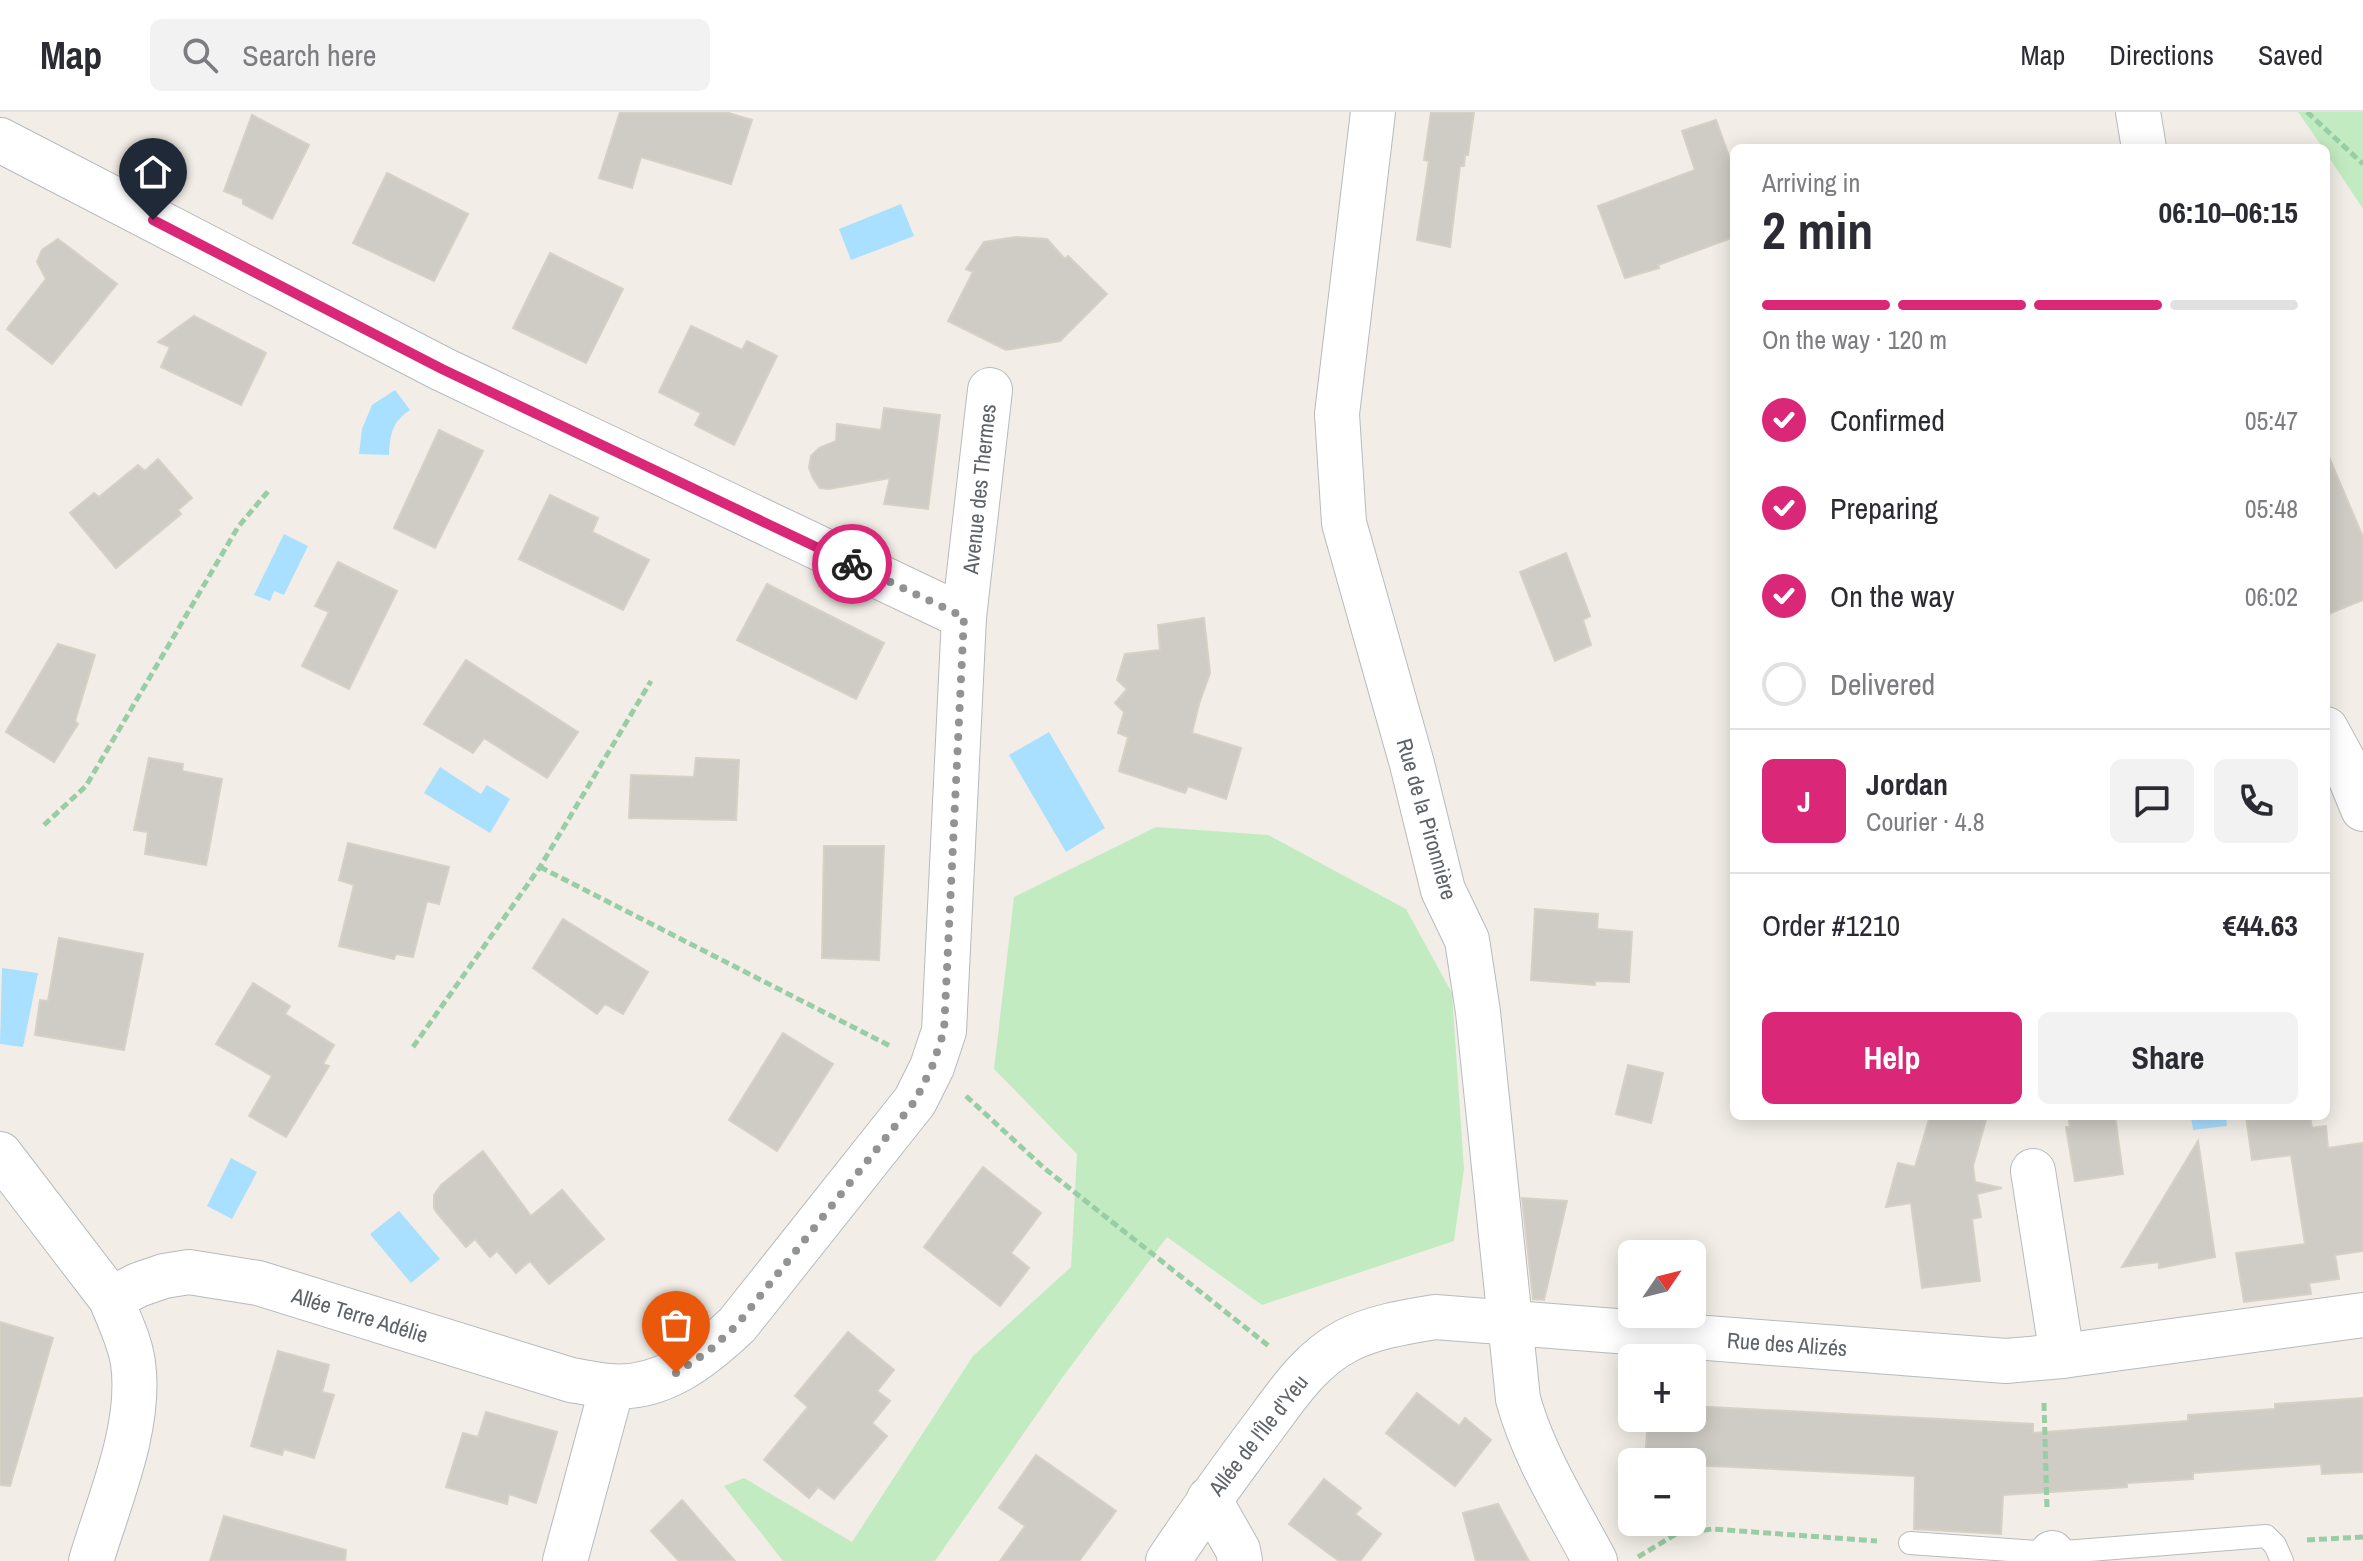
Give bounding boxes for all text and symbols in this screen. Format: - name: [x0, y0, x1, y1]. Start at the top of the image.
- search box: [150, 19, 710, 91]
- text: Map: [40, 30, 102, 81]
- icon: search: [178, 33, 222, 77]
- text: Search here: [242, 35, 376, 75]
- text: Map: [2021, 36, 2065, 74]
- text: Directions: [2109, 36, 2214, 74]
- text: Saved: [2258, 36, 2323, 74]
- pin: [119, 138, 187, 220]
- icon: home: [131, 150, 175, 194]
- text: Arriving in: [1762, 165, 1860, 200]
- text: 06:10–06:15: [2159, 192, 2298, 232]
- text: 2 min: [1762, 195, 1873, 265]
- text: On the way · 120 m: [1762, 322, 1947, 357]
- icon: check: [1762, 398, 1806, 442]
- text: Confirmed: [1830, 400, 1945, 440]
- street label: Avenue des Thermes: [955, 402, 1003, 577]
- text: 05:47: [2245, 403, 2298, 438]
- icon: check: [1762, 486, 1806, 530]
- text: Preparing: [1830, 488, 1938, 528]
- text: 05:48: [2245, 491, 2298, 526]
- courier: [812, 524, 892, 604]
- icon: bike: [830, 542, 874, 586]
- icon: check: [1762, 574, 1806, 618]
- text: On the way: [1830, 576, 1954, 616]
- text: 06:02: [2245, 579, 2298, 614]
- text: Delivered: [1830, 664, 1935, 704]
- street label: Rue de la Pironnière: [1390, 735, 1464, 903]
- button: chat: [2110, 759, 2194, 843]
- button: phone: [2214, 759, 2298, 843]
- text: Jordan: [1866, 764, 1948, 804]
- text: J: [1797, 781, 1811, 821]
- text: Courier · 4.8: [1866, 804, 1985, 839]
- text: Order #1210: [1762, 905, 1900, 945]
- text: €44.63: [2223, 905, 2298, 945]
- button: Help: [1762, 1012, 2022, 1104]
- button: Share: [2038, 1012, 2298, 1104]
- north arrow: [1618, 1240, 1706, 1328]
- map controls: [1618, 1240, 1706, 1536]
- street label: Allée Terre Adélie: [287, 1280, 432, 1350]
- pin: [642, 1291, 710, 1373]
- icon: bag: [654, 1303, 698, 1347]
- street label: Rue des Alizés: [1726, 1325, 1848, 1363]
- button: +: [1618, 1344, 1706, 1432]
- street label: Allée de l'Île d'Yeu: [1201, 1368, 1315, 1503]
- button: −: [1618, 1448, 1706, 1536]

